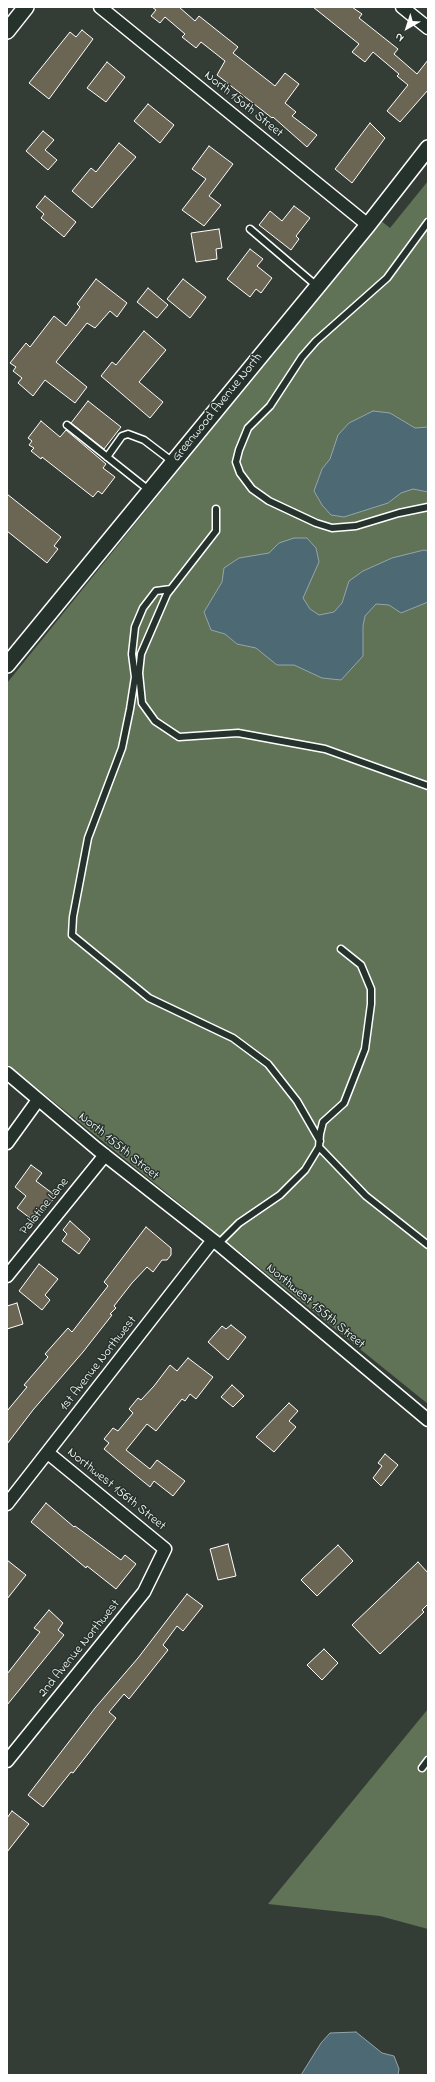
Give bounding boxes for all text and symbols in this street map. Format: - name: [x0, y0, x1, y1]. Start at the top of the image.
- north arrow: [387, 8, 427, 48]
- text: N: [392, 29, 407, 46]
- street label: North 150th Street: [200, 68, 286, 142]
- street label: Greenwood Avenue North: [169, 351, 267, 465]
- street label: North 155th Street: [75, 1110, 161, 1184]
- street label: Palatine Lane: [17, 1175, 73, 1239]
- street label: Northwest 155th Street: [262, 1261, 368, 1353]
- street label: 1st Avenue Northwest: [57, 1314, 141, 1414]
- street label: Northwest 156th Street: [63, 1445, 169, 1535]
- street label: 2nd Avenue Northwest: [36, 1597, 124, 1701]

